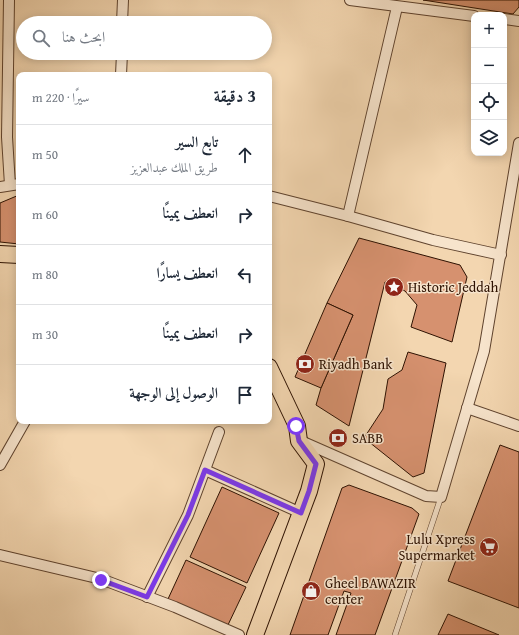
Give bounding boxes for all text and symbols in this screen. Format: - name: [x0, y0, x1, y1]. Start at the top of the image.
- map controls: [471, 12, 507, 156]
- button: +: [471, 12, 507, 48]
- search box: [16, 16, 272, 60]
- text: ابحث هنا: [62, 26, 105, 47]
- icon: search: [30, 27, 52, 49]
- button: −: [471, 48, 507, 84]
- text: 3 دقيقة: [214, 83, 256, 108]
- button: locate: [471, 84, 507, 120]
- text: سيرًا · 220 m: [32, 88, 90, 107]
- button: layers: [471, 120, 507, 156]
- text: تابع السير: [176, 131, 218, 152]
- icon: ahead: [234, 144, 256, 166]
- text: 50 m: [32, 145, 58, 164]
- text: طريق الملك عبدالعزيز: [131, 158, 218, 177]
- text: انعطف يمينًا: [162, 202, 218, 223]
- icon: right: [234, 204, 256, 226]
- text: 60 m: [32, 205, 58, 224]
- text: انعطف يسارًا: [156, 262, 218, 283]
- icon: left: [234, 264, 256, 286]
- text: 80 m: [32, 265, 58, 284]
- place icon: Historic Jeddah: [383, 276, 405, 298]
- place label: Historic Jeddah: [408, 277, 498, 297]
- text: انعطف يمينًا: [162, 322, 218, 343]
- icon: right: [234, 324, 256, 346]
- text: 30 m: [32, 325, 58, 344]
- bank icon: Riyadh Bank: [294, 353, 316, 375]
- place label: Riyadh Bank: [319, 354, 393, 374]
- text: الوصول إلى الوجهة: [129, 382, 218, 403]
- icon: arrive: [234, 384, 256, 406]
- route start: [287, 417, 305, 435]
- bank icon: SABB: [327, 427, 349, 449]
- place label: SABB: [352, 428, 383, 448]
- place label: Lulu Xpress Supermarket: [399, 529, 475, 565]
- supermarket icon: Lulu Xpress Supermarket: [478, 536, 500, 558]
- route end: [92, 571, 110, 589]
- place label: Gheel BAWAZIR center: [325, 573, 417, 609]
- shop icon: Gheel BAWAZIR center: [300, 580, 322, 602]

